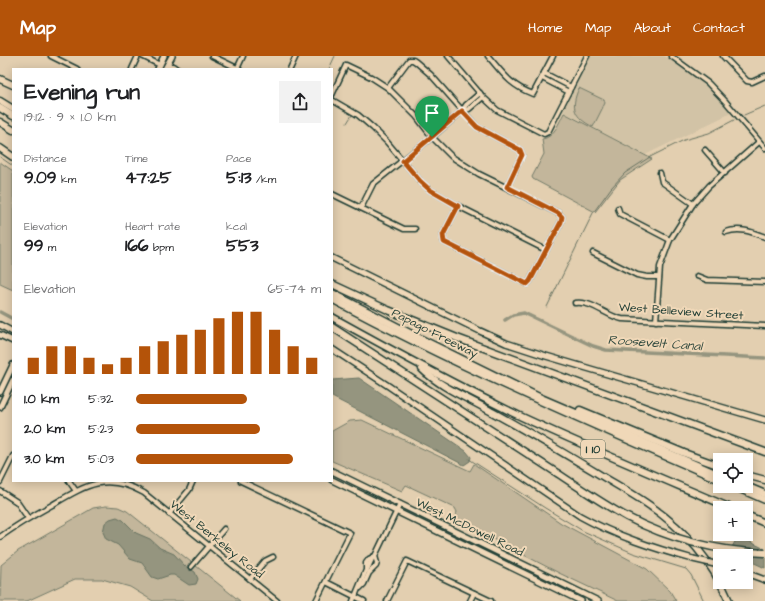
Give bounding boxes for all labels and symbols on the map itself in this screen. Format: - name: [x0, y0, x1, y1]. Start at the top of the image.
- pin: [415, 96, 449, 137]
- street label: West Belleview Street: [618, 299, 744, 324]
- street label: Papago Freeway: [388, 304, 481, 364]
- water label: Roosevelt Canal: [607, 331, 705, 355]
- road number: I 10: [581, 440, 605, 458]
- street label: West McDowell Road: [413, 494, 526, 561]
- street label: West Berkeley Road: [166, 496, 267, 583]

